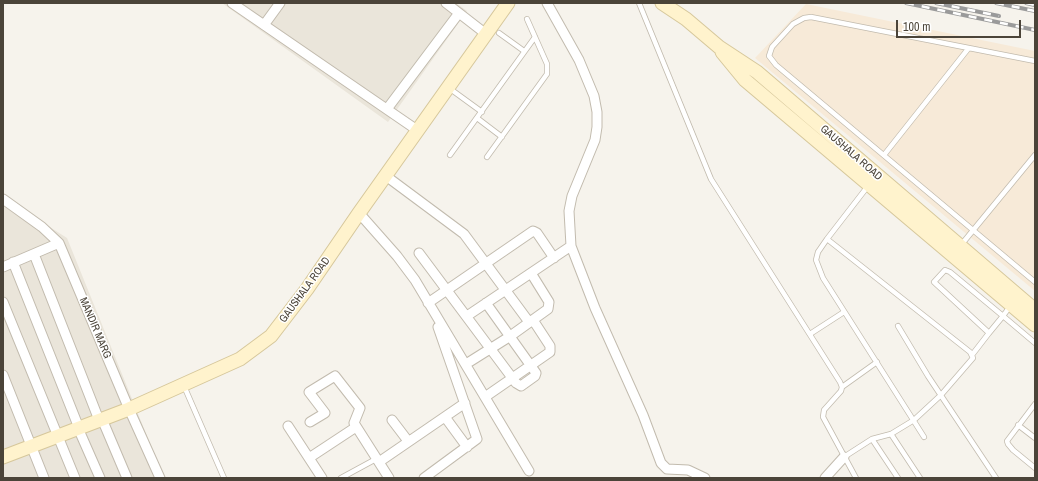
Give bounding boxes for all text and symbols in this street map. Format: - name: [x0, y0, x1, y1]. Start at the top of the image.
- scale bar: [898, 12, 1023, 38]
- text: 100 m: [903, 19, 930, 35]
- street label: GAUSHALA ROAD: [817, 123, 885, 183]
- street label: GAUSHALA ROAD: [277, 255, 333, 325]
- street label: MANDIR MARG: [76, 295, 114, 361]

